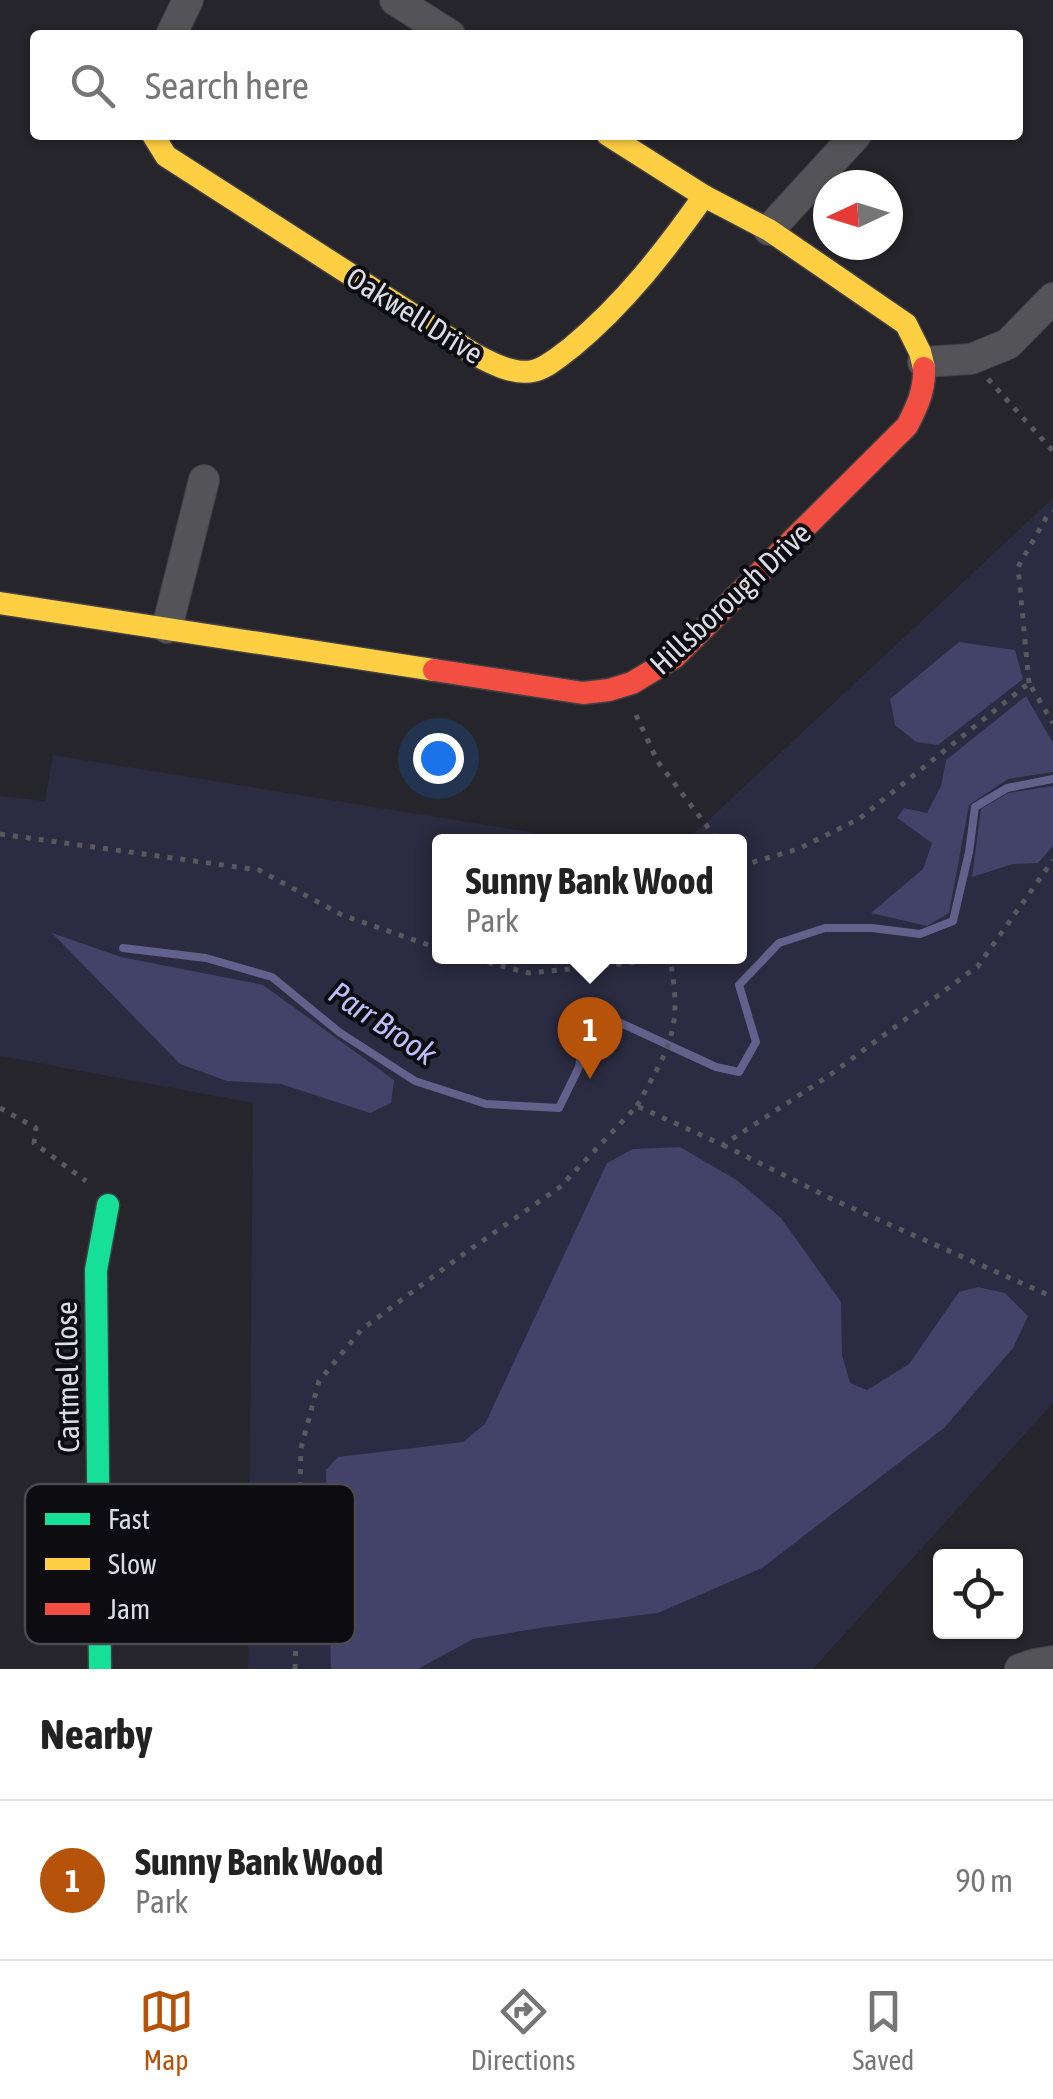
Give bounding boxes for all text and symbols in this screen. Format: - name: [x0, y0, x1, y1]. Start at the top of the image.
- search box: [30, 30, 1023, 140]
- icon: search: [65, 58, 120, 113]
- text: Search here: [145, 64, 309, 107]
- north arrow: [813, 170, 903, 260]
- street label: Oakwell Drive: [341, 260, 489, 370]
- street label: Hillsborough Drive: [643, 515, 817, 681]
- your location: [413, 733, 464, 784]
- popup: [432, 834, 747, 964]
- text: Sunny Bank Wood: [465, 859, 714, 902]
- text: Park: [465, 902, 519, 939]
- water label: Parr Brook: [322, 974, 444, 1073]
- pin: 1: [558, 996, 622, 1079]
- street label: Cartmel Close: [49, 1301, 85, 1453]
- legend: [25, 1484, 355, 1644]
- text: Fast: [108, 1503, 150, 1535]
- text: Slow: [108, 1548, 157, 1580]
- map controls: [933, 1549, 1023, 1639]
- button: locate: [933, 1549, 1023, 1639]
- text: Jam: [108, 1593, 150, 1625]
- text: Nearby: [40, 1710, 153, 1758]
- text: Sunny Bank Wood: [135, 1840, 383, 1883]
- text: 1: [65, 1862, 80, 1899]
- text: 90 m: [955, 1862, 1013, 1899]
- text: Park: [135, 1883, 188, 1920]
- tab: Map: [139, 1984, 194, 2076]
- tab: Directions: [471, 1984, 575, 2076]
- tab: Saved: [853, 1984, 914, 2076]

